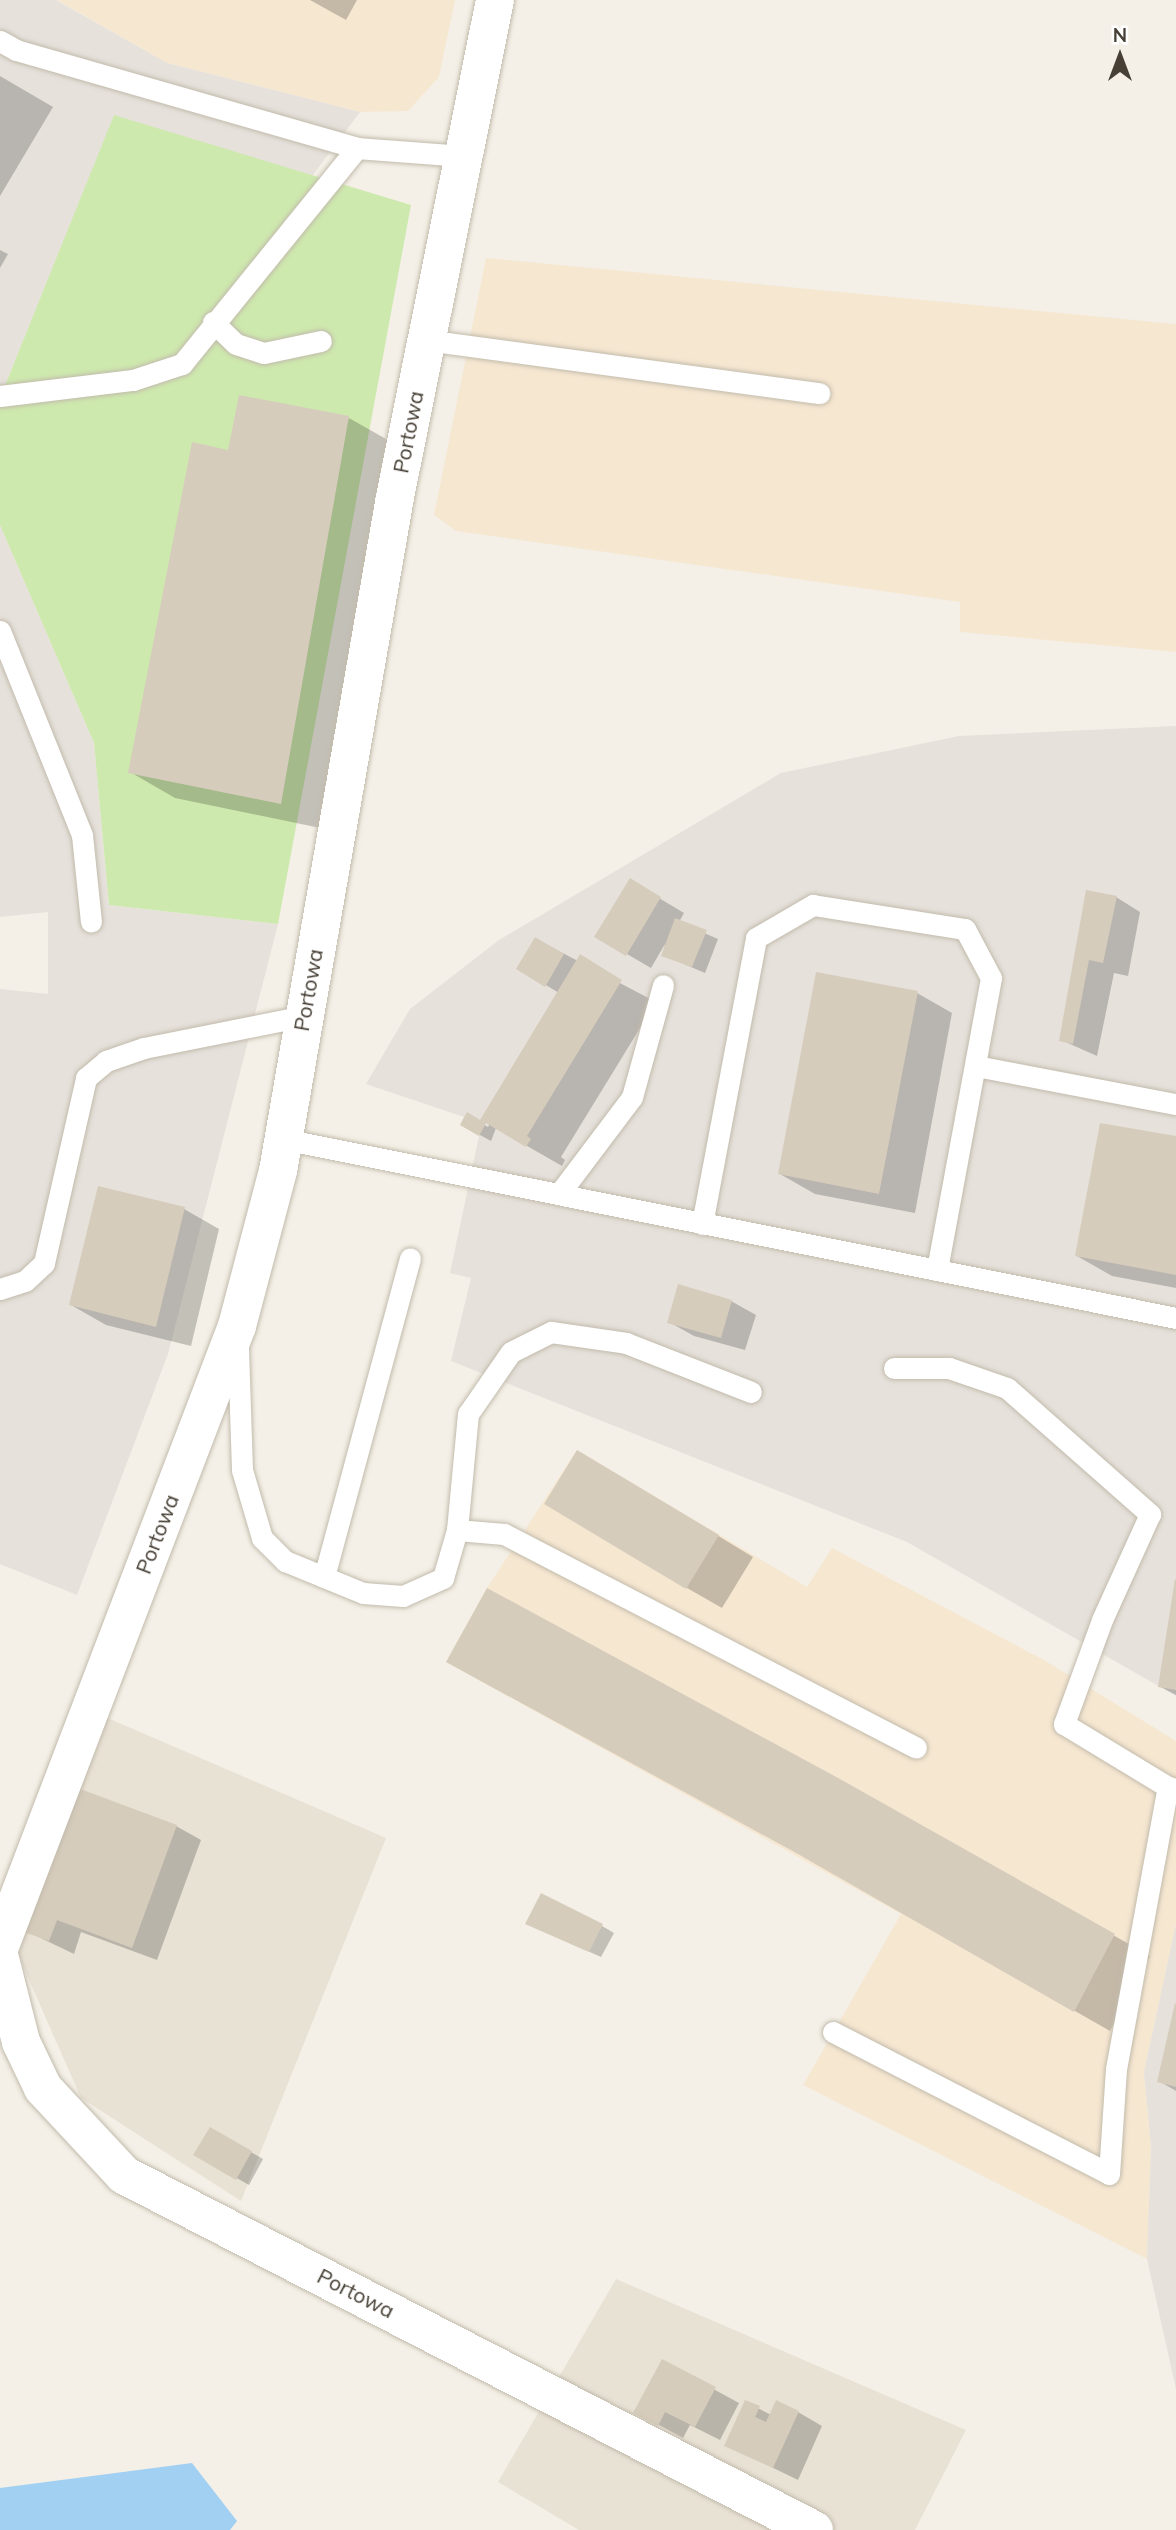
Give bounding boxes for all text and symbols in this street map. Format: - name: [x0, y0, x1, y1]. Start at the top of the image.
- north arrow: [1085, 21, 1155, 91]
- text: N: [1113, 23, 1127, 47]
- street label: Portowa: [388, 389, 428, 475]
- street label: Portowa: [288, 947, 328, 1033]
- street label: Portowa: [130, 1491, 184, 1577]
- street label: Portowa: [313, 2263, 399, 2323]

